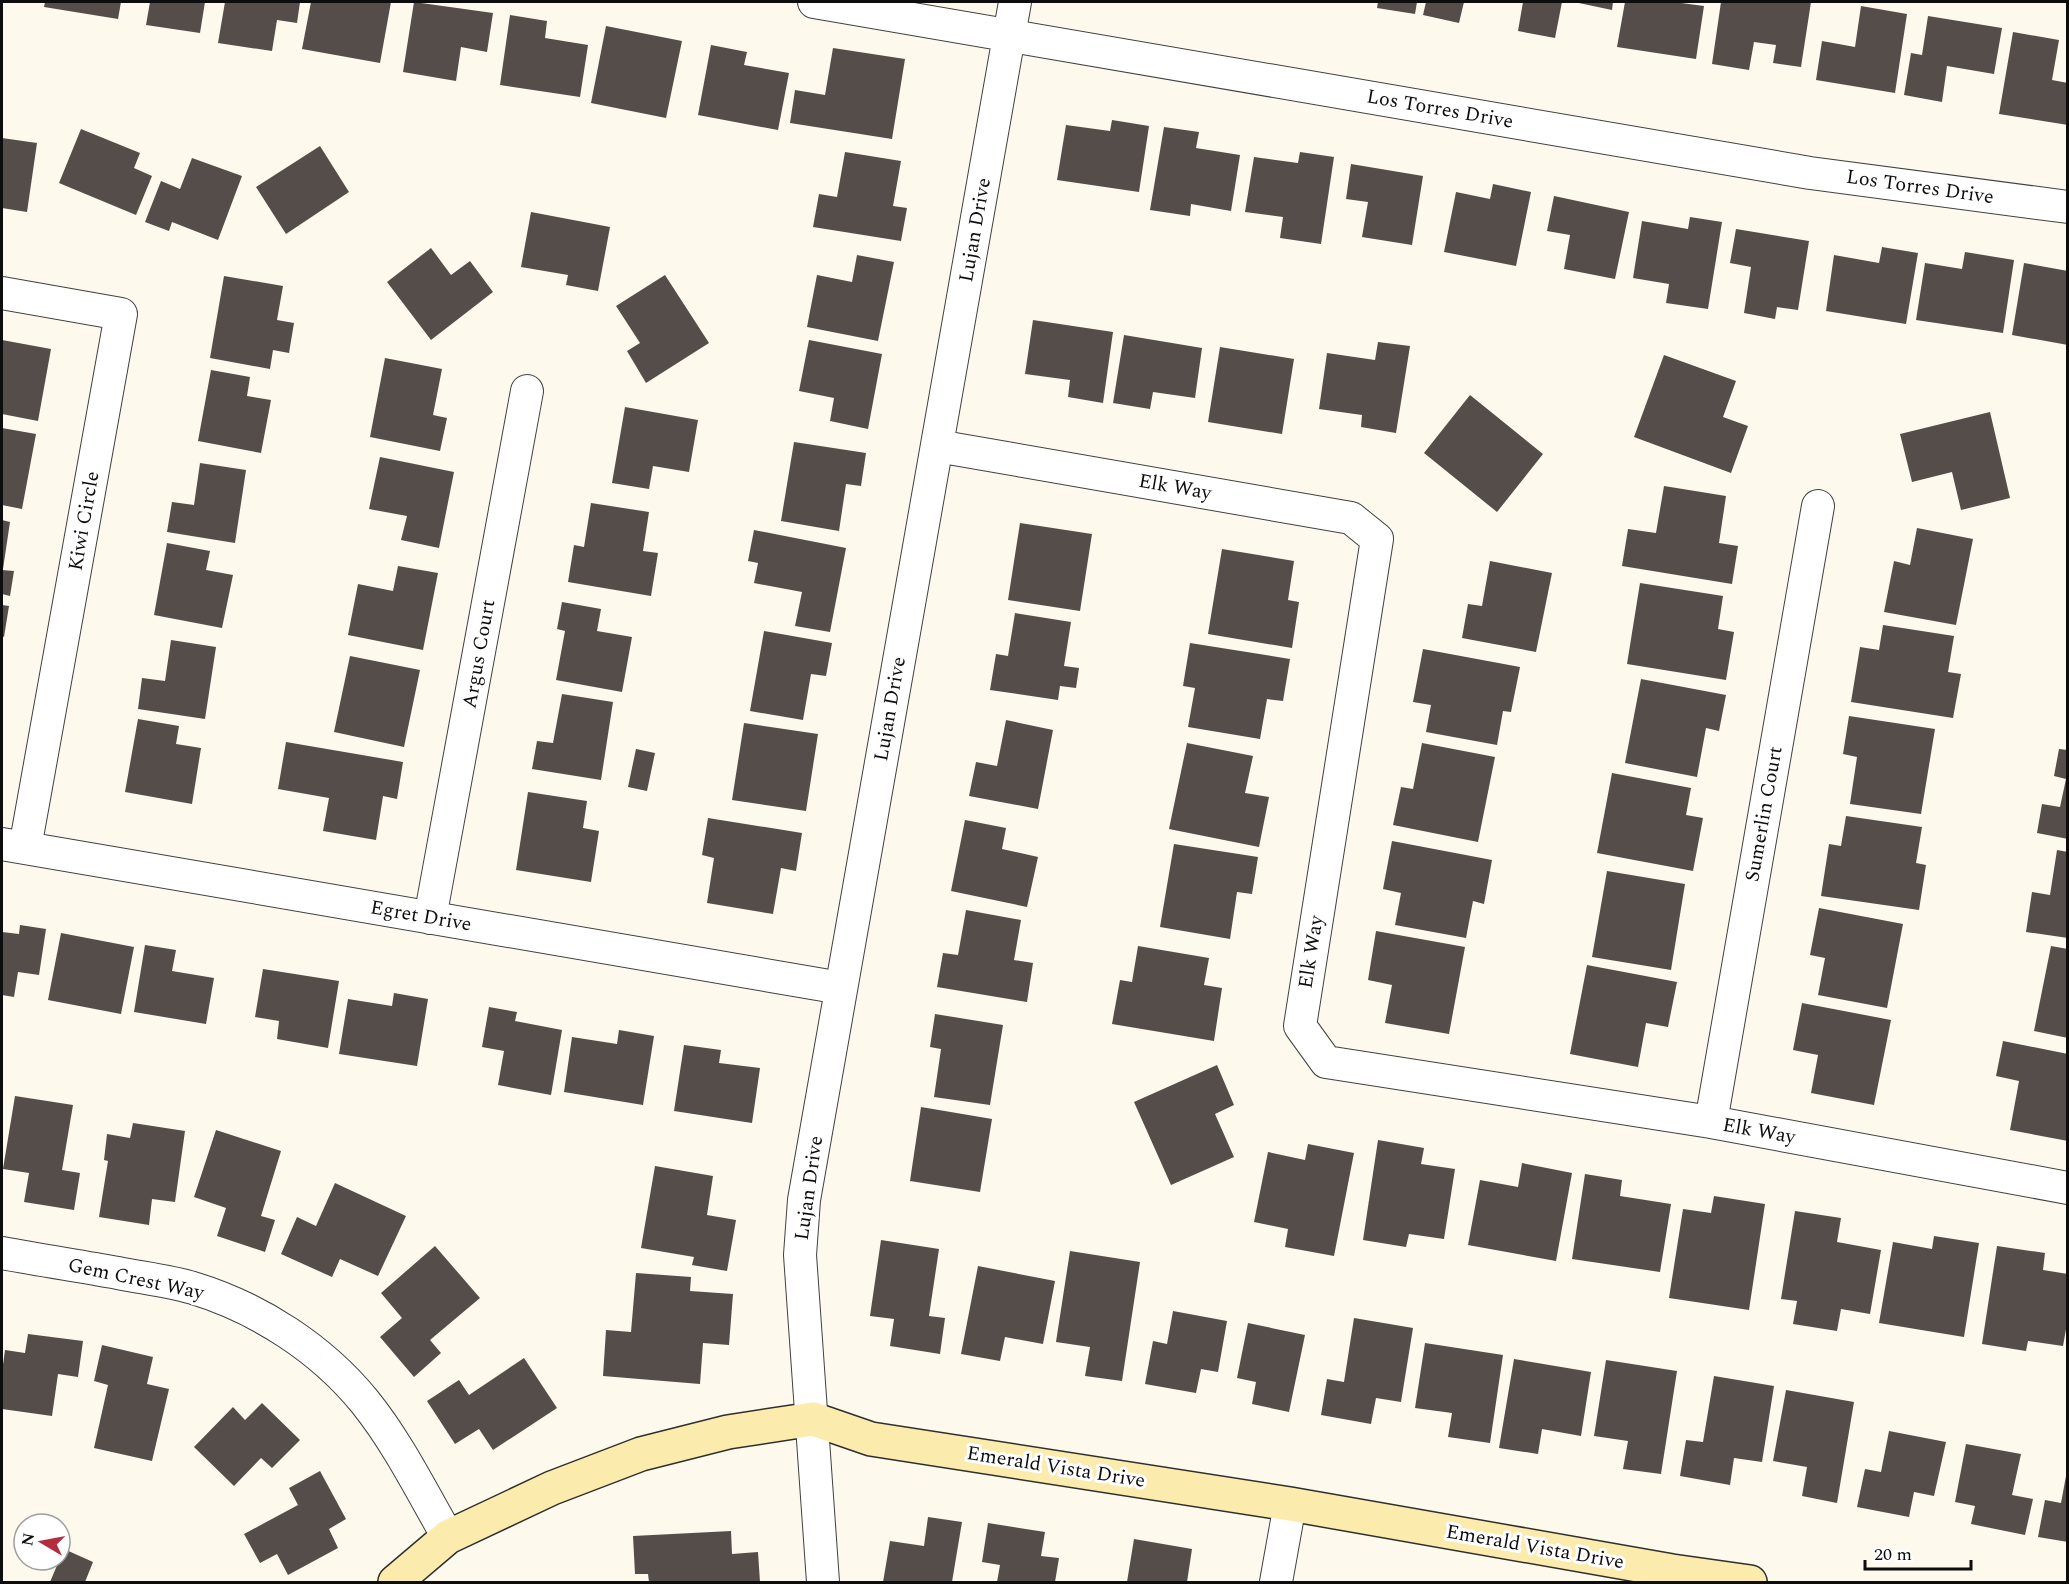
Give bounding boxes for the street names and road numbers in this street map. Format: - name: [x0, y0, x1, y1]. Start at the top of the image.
- street label: Los Torres Drive: [1364, 81, 1516, 137]
- street label: Los Torres Drive: [1844, 162, 1996, 212]
- street label: Lujan Drive: [951, 175, 999, 285]
- street label: Elk Way: [1136, 466, 1215, 508]
- street label: Kiwi Circle: [60, 469, 108, 573]
- street label: Argus Court: [455, 597, 503, 711]
- street label: Lujan Drive: [866, 654, 914, 764]
- street label: Sumerlin Court: [1737, 744, 1791, 884]
- street label: Egret Drive: [368, 892, 474, 940]
- street label: Elk Way: [1290, 912, 1332, 991]
- street label: Elk Way: [1720, 1110, 1799, 1152]
- street label: Lujan Drive: [787, 1134, 831, 1242]
- street label: Gem Crest Way: [65, 1250, 208, 1308]
- street label: Emerald Vista Drive: [965, 1438, 1147, 1496]
- street label: Emerald Vista Drive: [1444, 1517, 1626, 1577]

